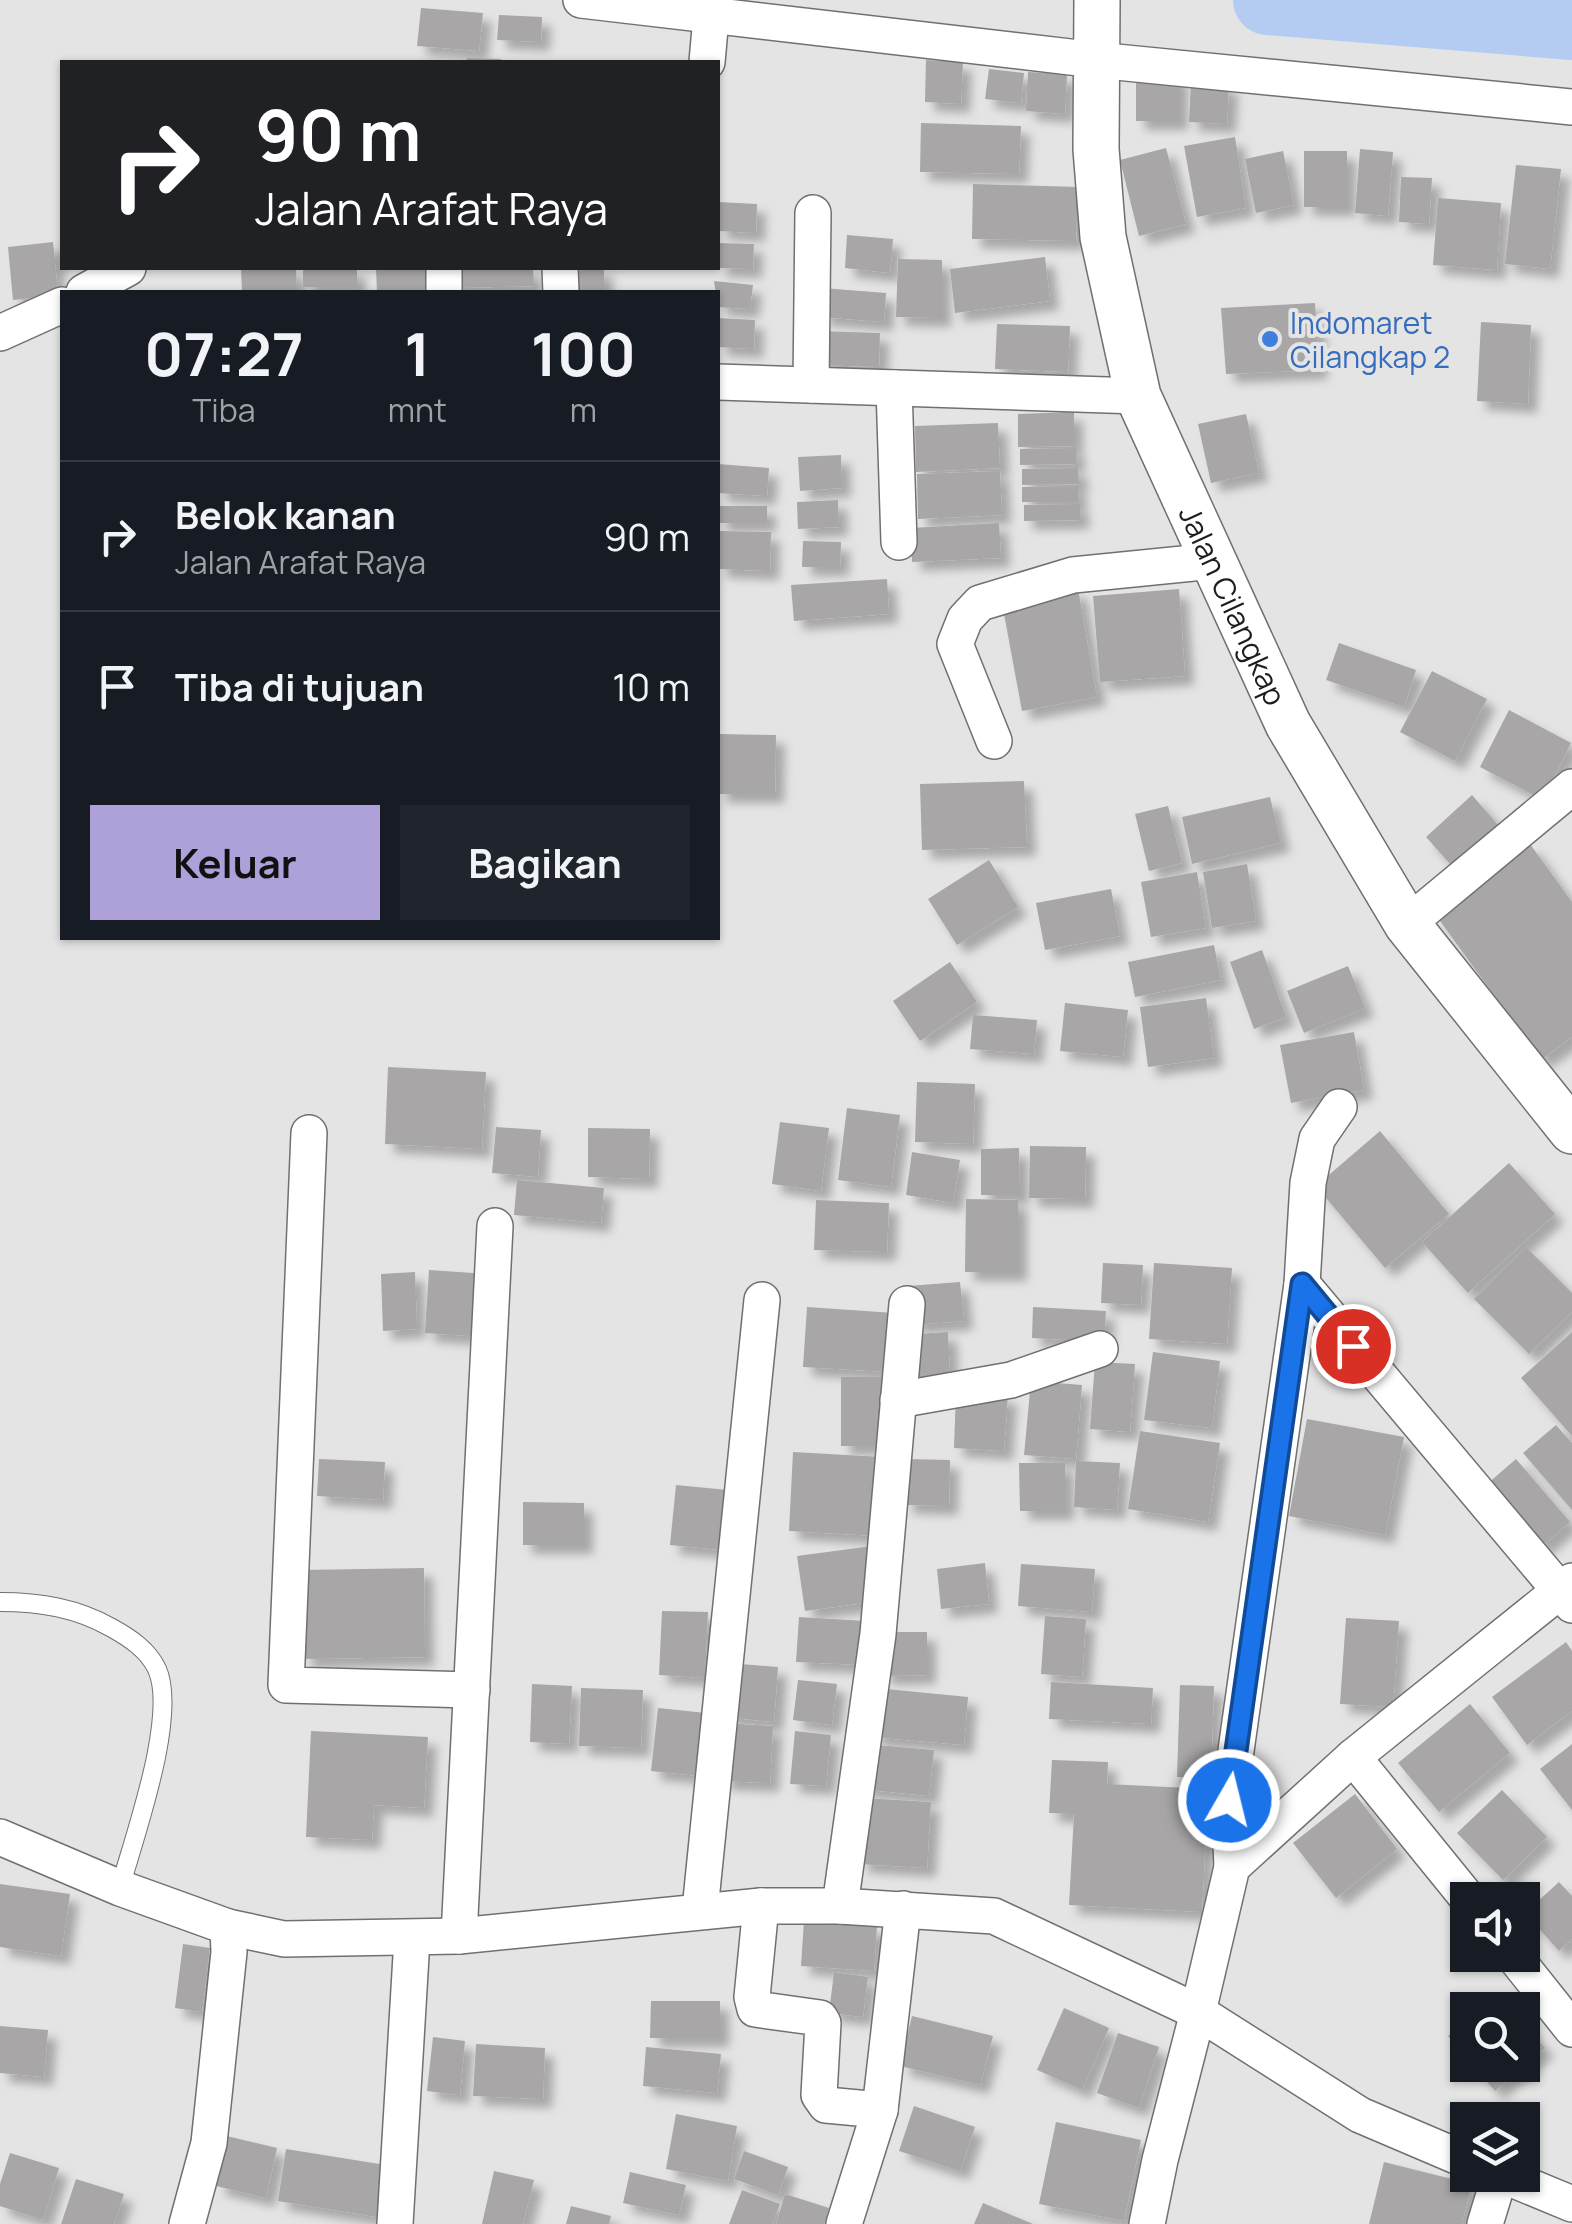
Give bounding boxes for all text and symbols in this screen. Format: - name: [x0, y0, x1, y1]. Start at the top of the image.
- text: 90 m: [255, 86, 422, 182]
- icon: right: [90, 100, 220, 230]
- text: Jalan Arafat Raya: [255, 177, 608, 239]
- place label: Indomaret Cilangkap 2: [1290, 302, 1450, 377]
- text: 07:27: [144, 312, 304, 394]
- text: 1: [404, 312, 430, 394]
- text: 100: [531, 312, 636, 394]
- marker: Indomaret Cilangkap 2: [1259, 328, 1281, 350]
- text: Tiba: [192, 388, 256, 432]
- text: mnt: [388, 388, 447, 432]
- text: m: [570, 388, 597, 432]
- text: Belok kanan: [175, 488, 396, 540]
- street label: Jalan Cilangkap: [1170, 499, 1297, 711]
- icon: right: [90, 509, 145, 564]
- text: 90 m: [603, 510, 690, 562]
- text: Jalan Arafat Raya: [175, 540, 426, 584]
- icon: arrive: [90, 659, 145, 714]
- text: Tiba di tujuan: [175, 660, 424, 712]
- text: 10 m: [612, 660, 690, 712]
- button: Keluar: [90, 805, 380, 920]
- button: Bagikan: [400, 805, 690, 920]
- pin: [1311, 1304, 1396, 1389]
- icon: arrive: [1326, 1319, 1381, 1374]
- position arrow: [1177, 1748, 1281, 1852]
- map controls: [1450, 1882, 1540, 2192]
- button: sound: [1450, 1882, 1540, 1972]
- button: search: [1450, 1992, 1540, 2082]
- button: layers: [1450, 2102, 1540, 2192]

